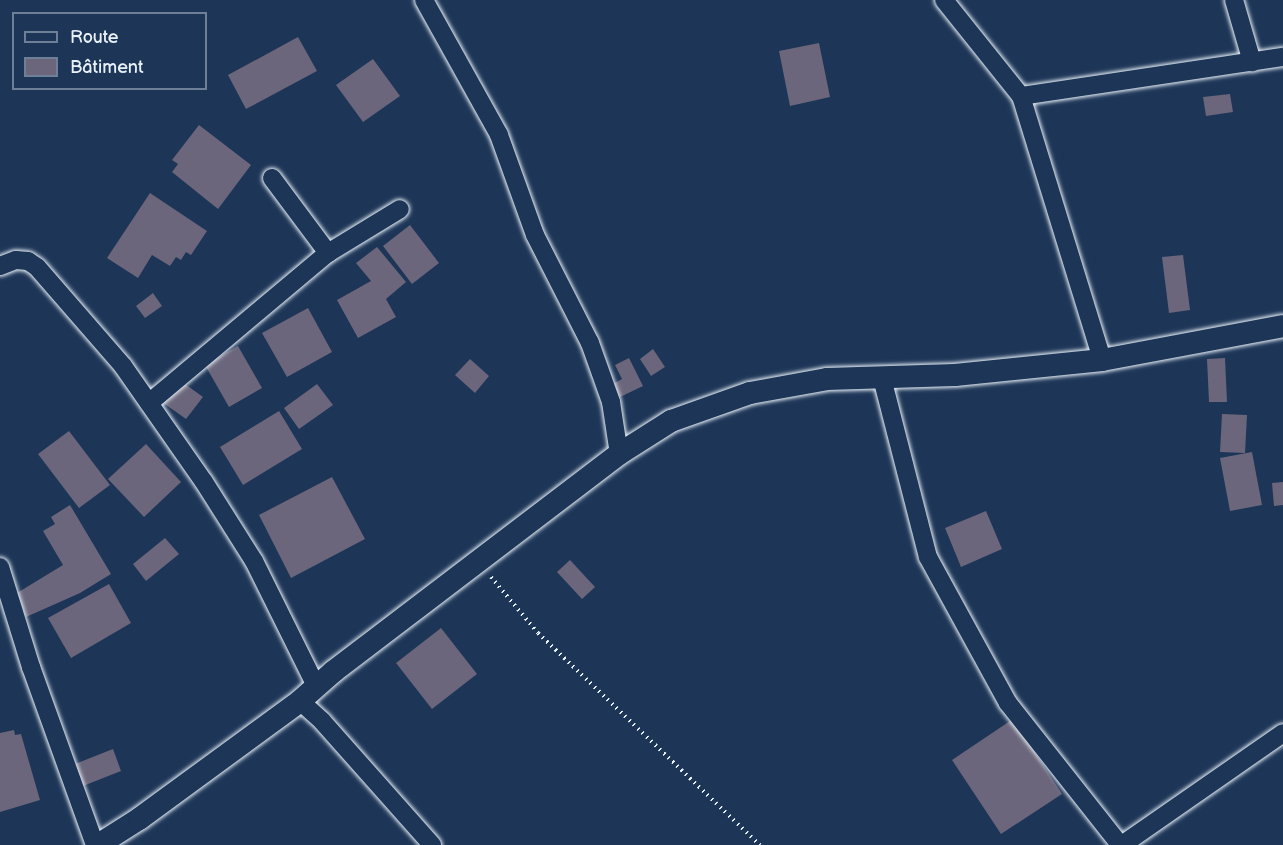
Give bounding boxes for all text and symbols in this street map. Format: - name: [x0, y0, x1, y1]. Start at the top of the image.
- legend: [12, 12, 207, 90]
- text: Route: [70, 27, 119, 48]
- text: Bâtiment: [70, 57, 144, 78]

